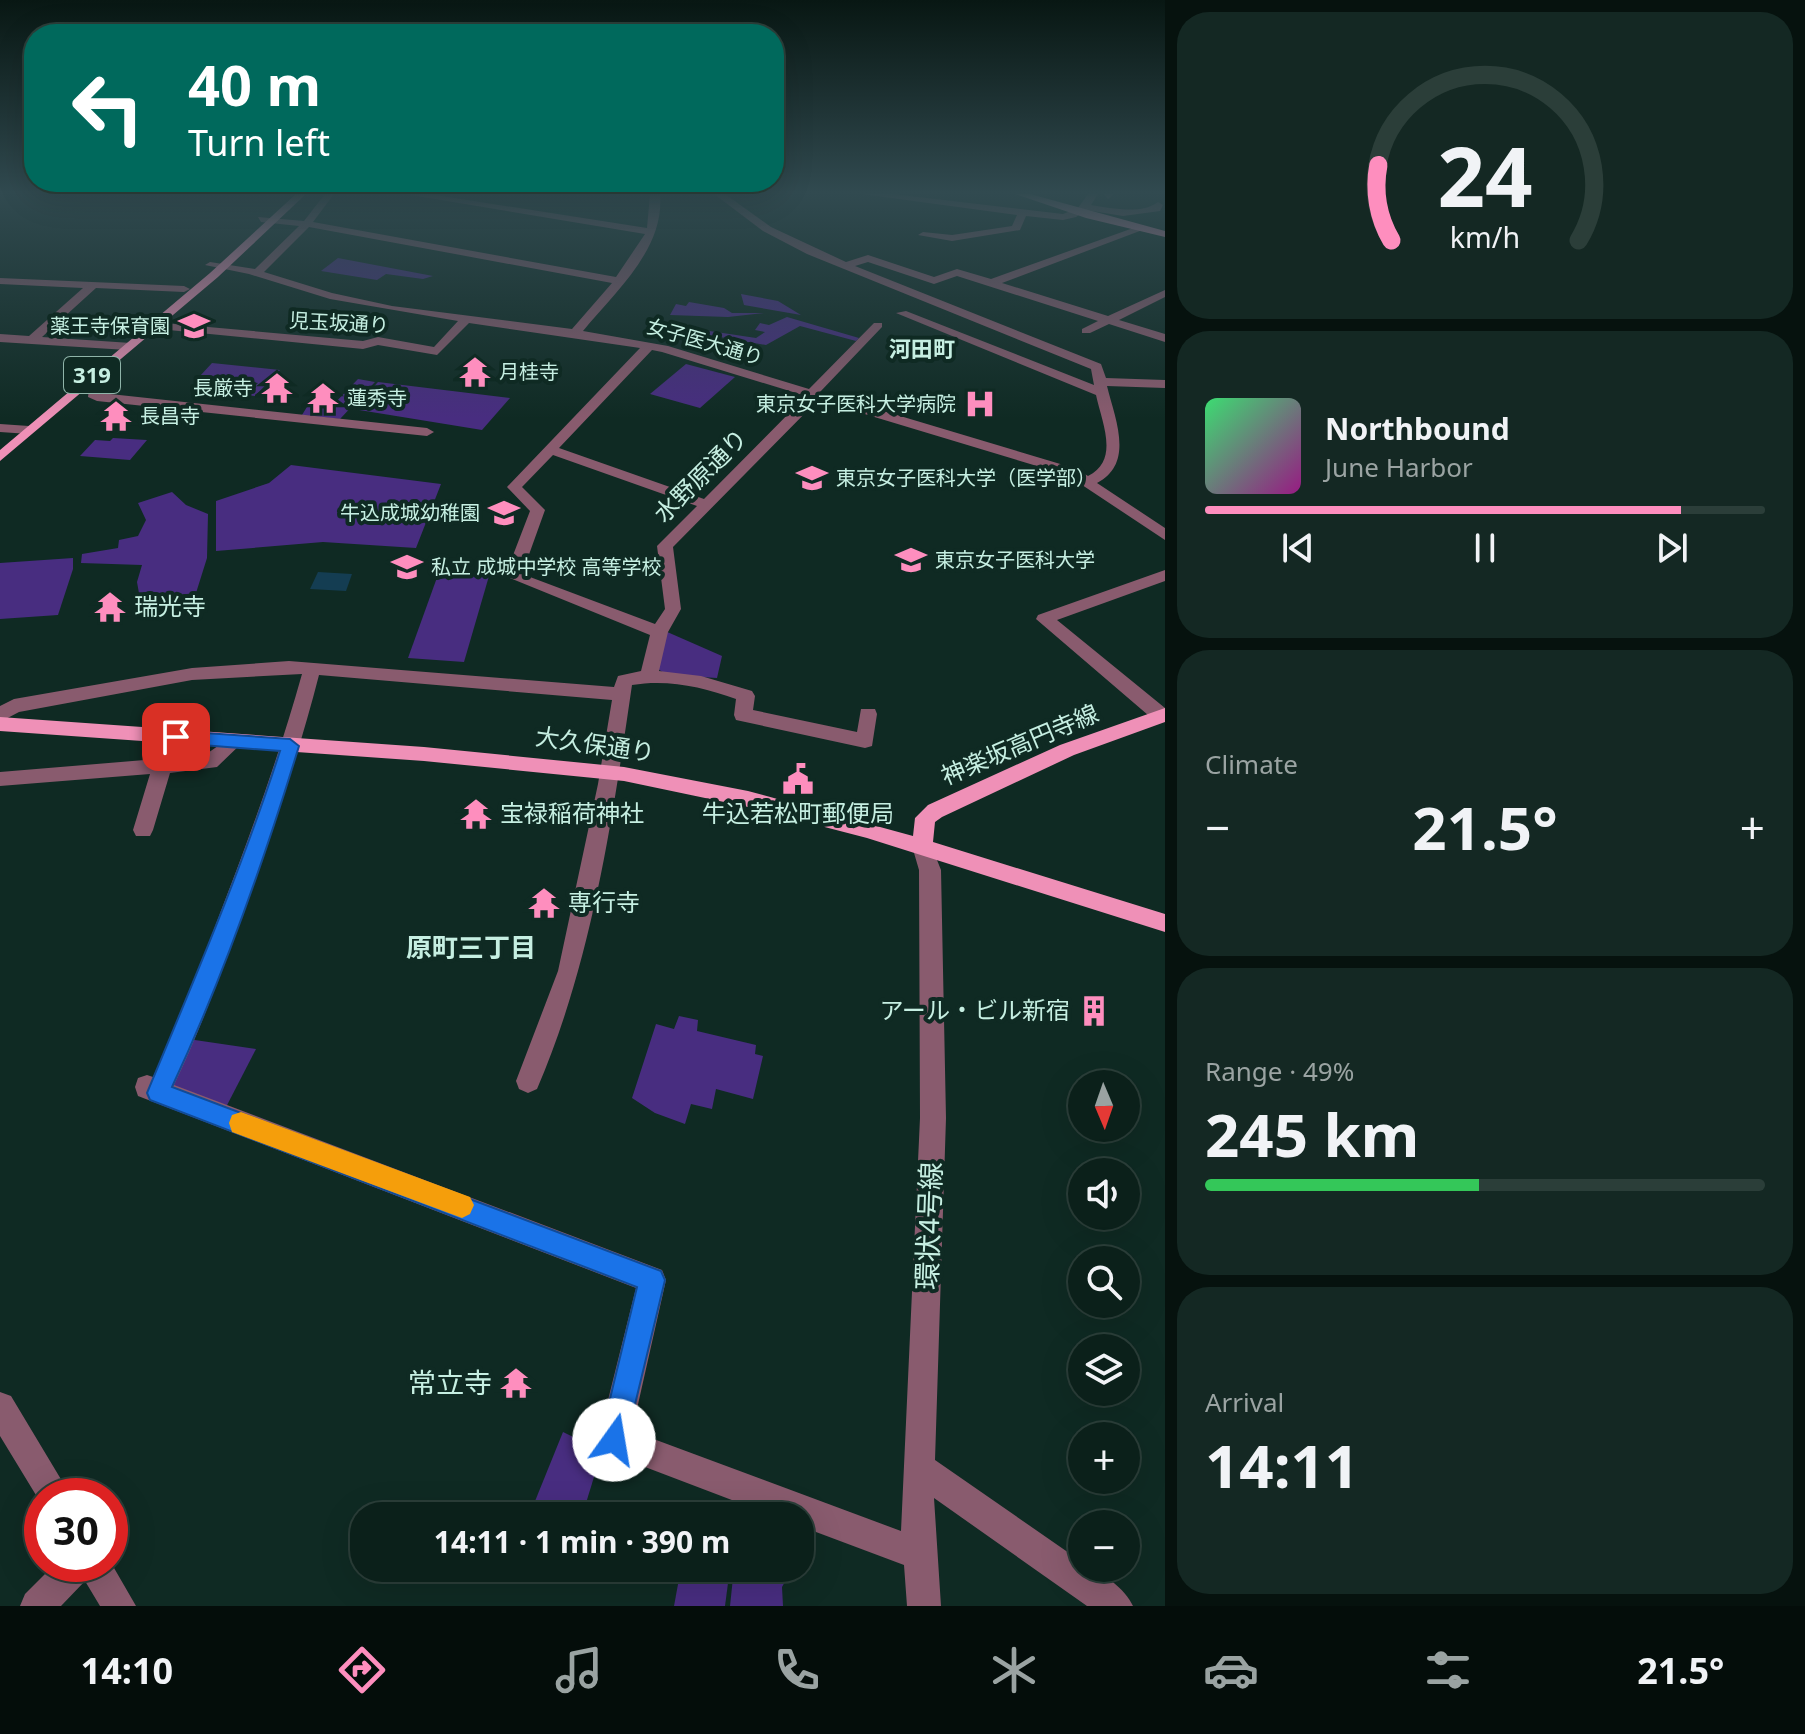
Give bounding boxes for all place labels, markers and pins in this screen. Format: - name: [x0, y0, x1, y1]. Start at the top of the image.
- school or university icon: 薬王寺保育園: [177, 309, 211, 343]
- place label: 薬王寺保育園: [50, 312, 170, 339]
- temple icon: 月桂寺: [458, 355, 492, 389]
- place label: 月桂寺: [499, 358, 559, 385]
- temple icon: 長厳寺: [260, 371, 294, 405]
- place label: 長厳寺: [193, 374, 253, 401]
- temple icon: 蓮秀寺: [306, 381, 340, 415]
- place label: 蓮秀寺: [347, 384, 407, 411]
- hospital icon: 東京女子医科大学病院: [963, 387, 997, 421]
- place label: 東京女子医科大学病院: [756, 390, 956, 417]
- temple icon: 長昌寺: [99, 399, 133, 433]
- place label: 長昌寺: [140, 402, 200, 429]
- school or university icon: 東京女子医科大学（医学部）: [795, 461, 829, 495]
- place label: 東京女子医科大学（医学部）: [836, 464, 1096, 491]
- school or university icon: 牛込成城幼稚園: [487, 496, 521, 530]
- place label: 牛込成城幼稚園: [340, 499, 480, 526]
- school or university icon: 東京女子医科大学: [894, 543, 928, 577]
- place label: 東京女子医科大学: [935, 546, 1095, 573]
- school or university icon: 私立 成城中学校 高等学校: [390, 550, 424, 584]
- place label: 私立 成城中学校 高等学校: [431, 553, 661, 580]
- place label: 瑞光寺: [134, 589, 206, 622]
- temple icon: 瑞光寺: [93, 590, 127, 624]
- pin: [142, 703, 210, 771]
- public building icon: 牛込若松町郵便局: [781, 762, 815, 796]
- place label: 宝禄稲荷神社: [500, 796, 644, 829]
- place label: 牛込若松町郵便局: [702, 796, 894, 829]
- temple icon: 宝禄稲荷神社: [459, 797, 493, 831]
- place label: 専行寺: [568, 885, 640, 918]
- temple icon: 専行寺: [527, 886, 561, 920]
- place label: アール・ビル新宿: [879, 993, 1070, 1026]
- building icon: アール・ビル新宿: [1077, 994, 1111, 1028]
- place label: 常立寺: [408, 1363, 492, 1401]
- temple icon: 常立寺: [499, 1366, 533, 1400]

